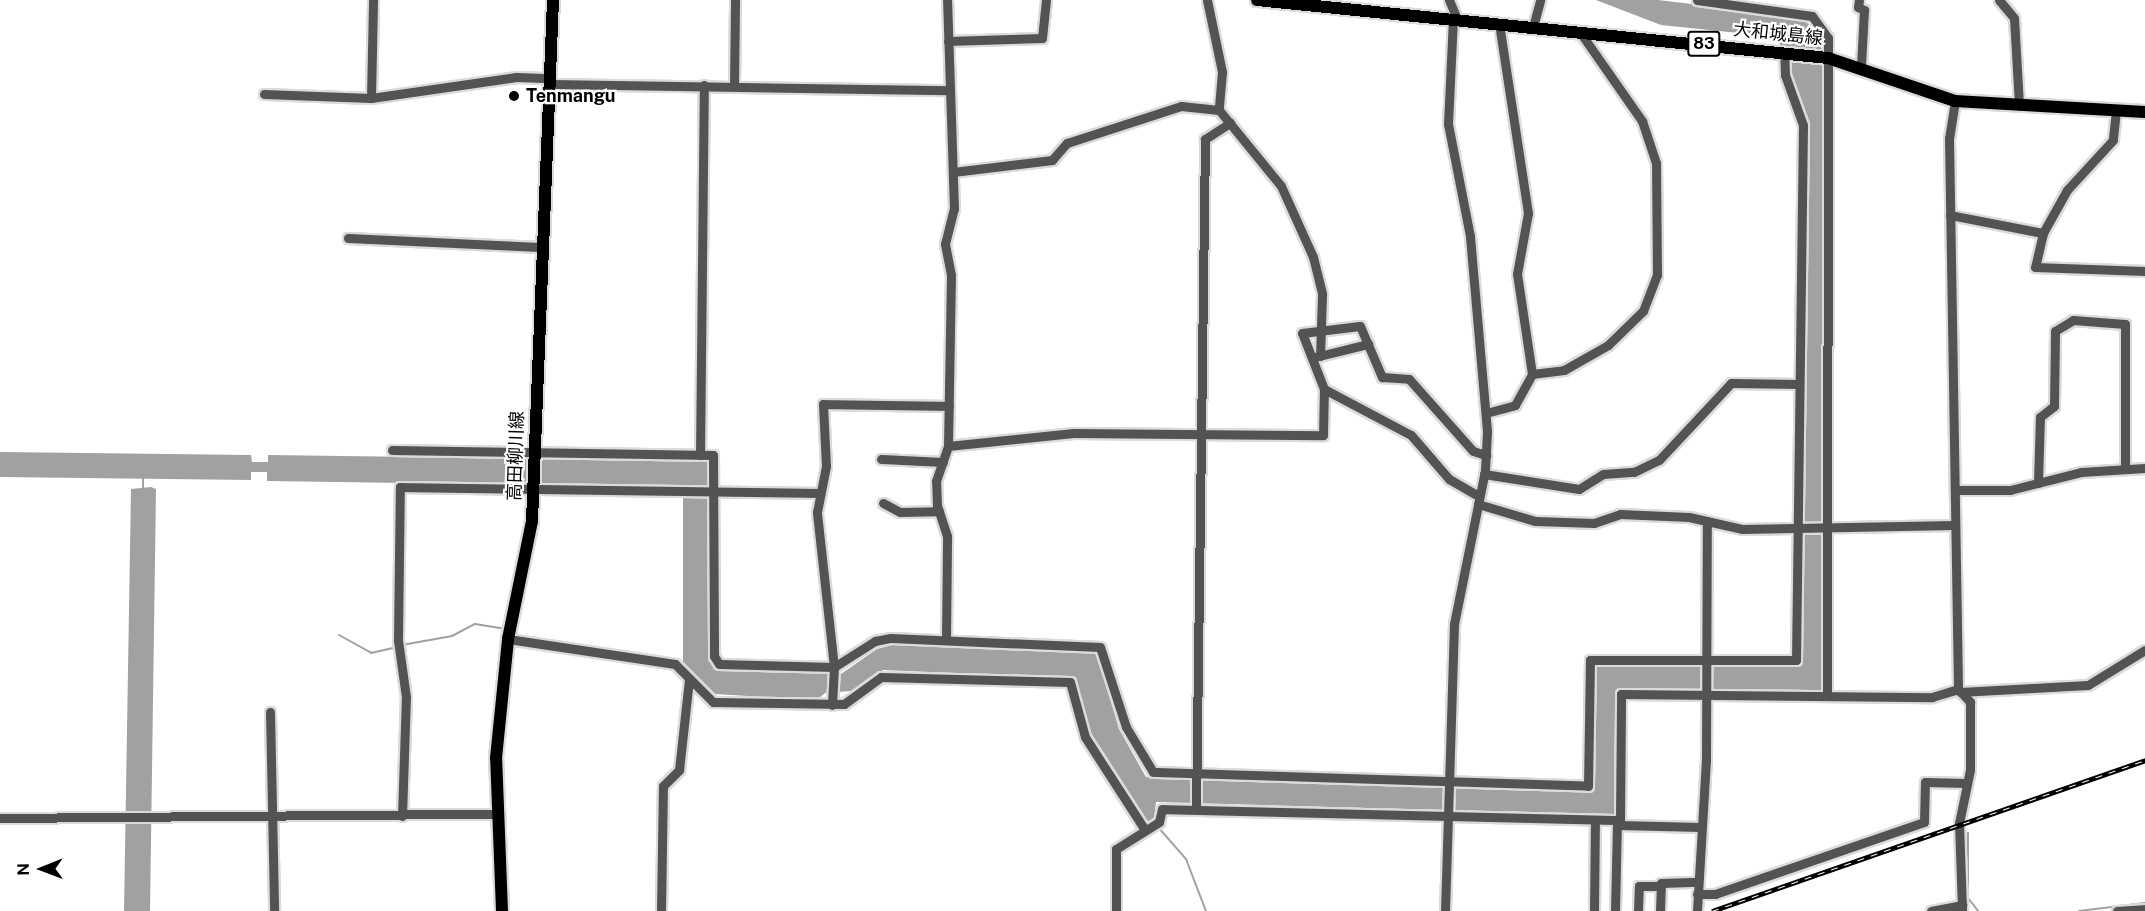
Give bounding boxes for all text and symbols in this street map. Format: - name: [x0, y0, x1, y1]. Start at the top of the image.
- street label: 大和城島線: [1732, 19, 1824, 49]
- road number: 83: [1686, 31, 1722, 57]
- place label: Tenmangu: [526, 85, 616, 107]
- marker: Tenmangu: [507, 89, 521, 103]
- street label: 高田柳川線: [504, 411, 528, 501]
- north arrow: [12, 839, 72, 899]
- text: N: [14, 863, 33, 876]

